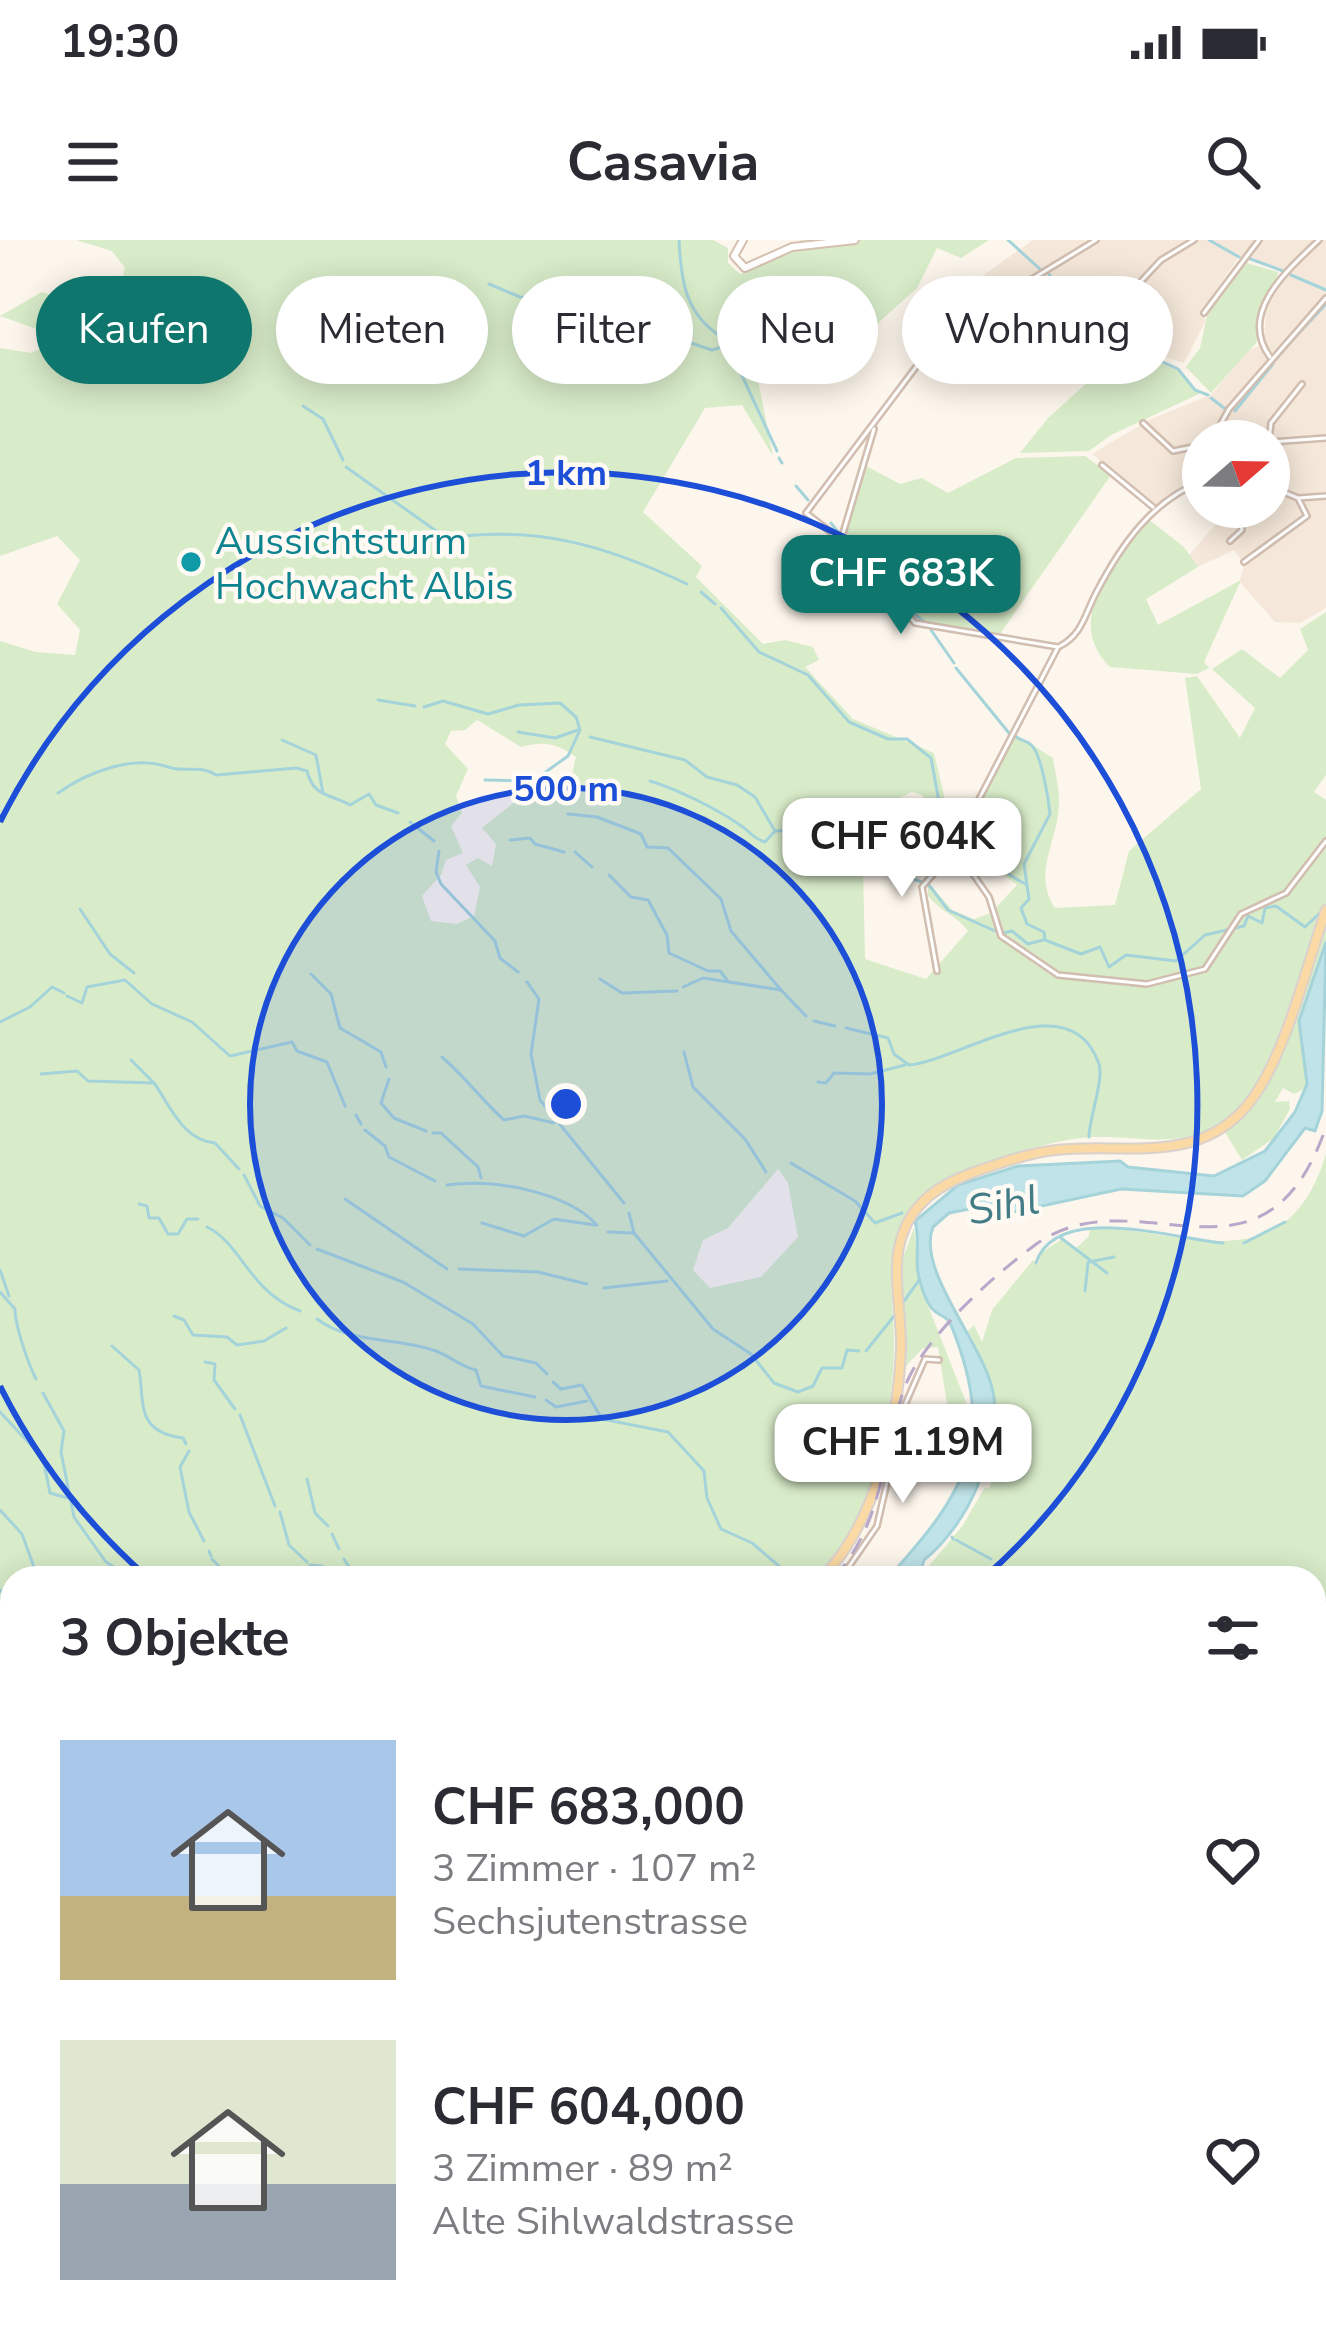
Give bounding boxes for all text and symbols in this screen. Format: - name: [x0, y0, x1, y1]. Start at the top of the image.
- text: 19:30: [60, 12, 179, 73]
- text: Casavia: [567, 125, 759, 199]
- icon: menu: [60, 129, 126, 195]
- icon: search: [1200, 129, 1266, 195]
- chip: Kaufen: [36, 276, 252, 384]
- chip: Mieten: [276, 276, 488, 384]
- chip: Filter: [512, 276, 693, 384]
- chip: Neu: [717, 276, 878, 384]
- chip: Wohnung: [902, 276, 1173, 384]
- north arrow: [1182, 420, 1290, 528]
- map controls: [1182, 420, 1290, 528]
- text: 1 km: [525, 449, 607, 498]
- place label: Aussichtsturm Hochwacht Albis: [215, 515, 514, 613]
- pin: CHF 683K: [777, 535, 1025, 637]
- text: CHF 683K: [808, 547, 994, 600]
- marker: Aussichtsturm Hochwacht Albis: [178, 549, 204, 575]
- text: 500 m: [513, 765, 619, 814]
- pin: CHF 604K: [778, 798, 1026, 900]
- text: CHF 604K: [809, 810, 995, 863]
- centre of rings: [545, 1083, 587, 1125]
- water label: Sihl: [963, 1171, 1044, 1240]
- pin: CHF 1.19M: [766, 1404, 1040, 1506]
- text: CHF 1.19M: [802, 1416, 1004, 1469]
- text: 3 Objekte: [60, 1603, 289, 1673]
- icon: filters: [1200, 1605, 1266, 1671]
- text: CHF 683,000: [432, 1772, 745, 1842]
- icon: home: [156, 1788, 300, 1932]
- icon: heart: [1200, 1827, 1266, 1893]
- text: 3 Zimmer · 107 m²: [432, 1842, 756, 1895]
- text: Sechsjutenstrasse: [432, 1895, 748, 1948]
- text: CHF 604,000: [432, 2072, 745, 2142]
- icon: home: [156, 2088, 300, 2232]
- icon: heart: [1200, 2127, 1266, 2193]
- text: 3 Zimmer · 89 m²: [432, 2142, 733, 2195]
- text: Alte Sihlwaldstrasse: [432, 2195, 794, 2248]

